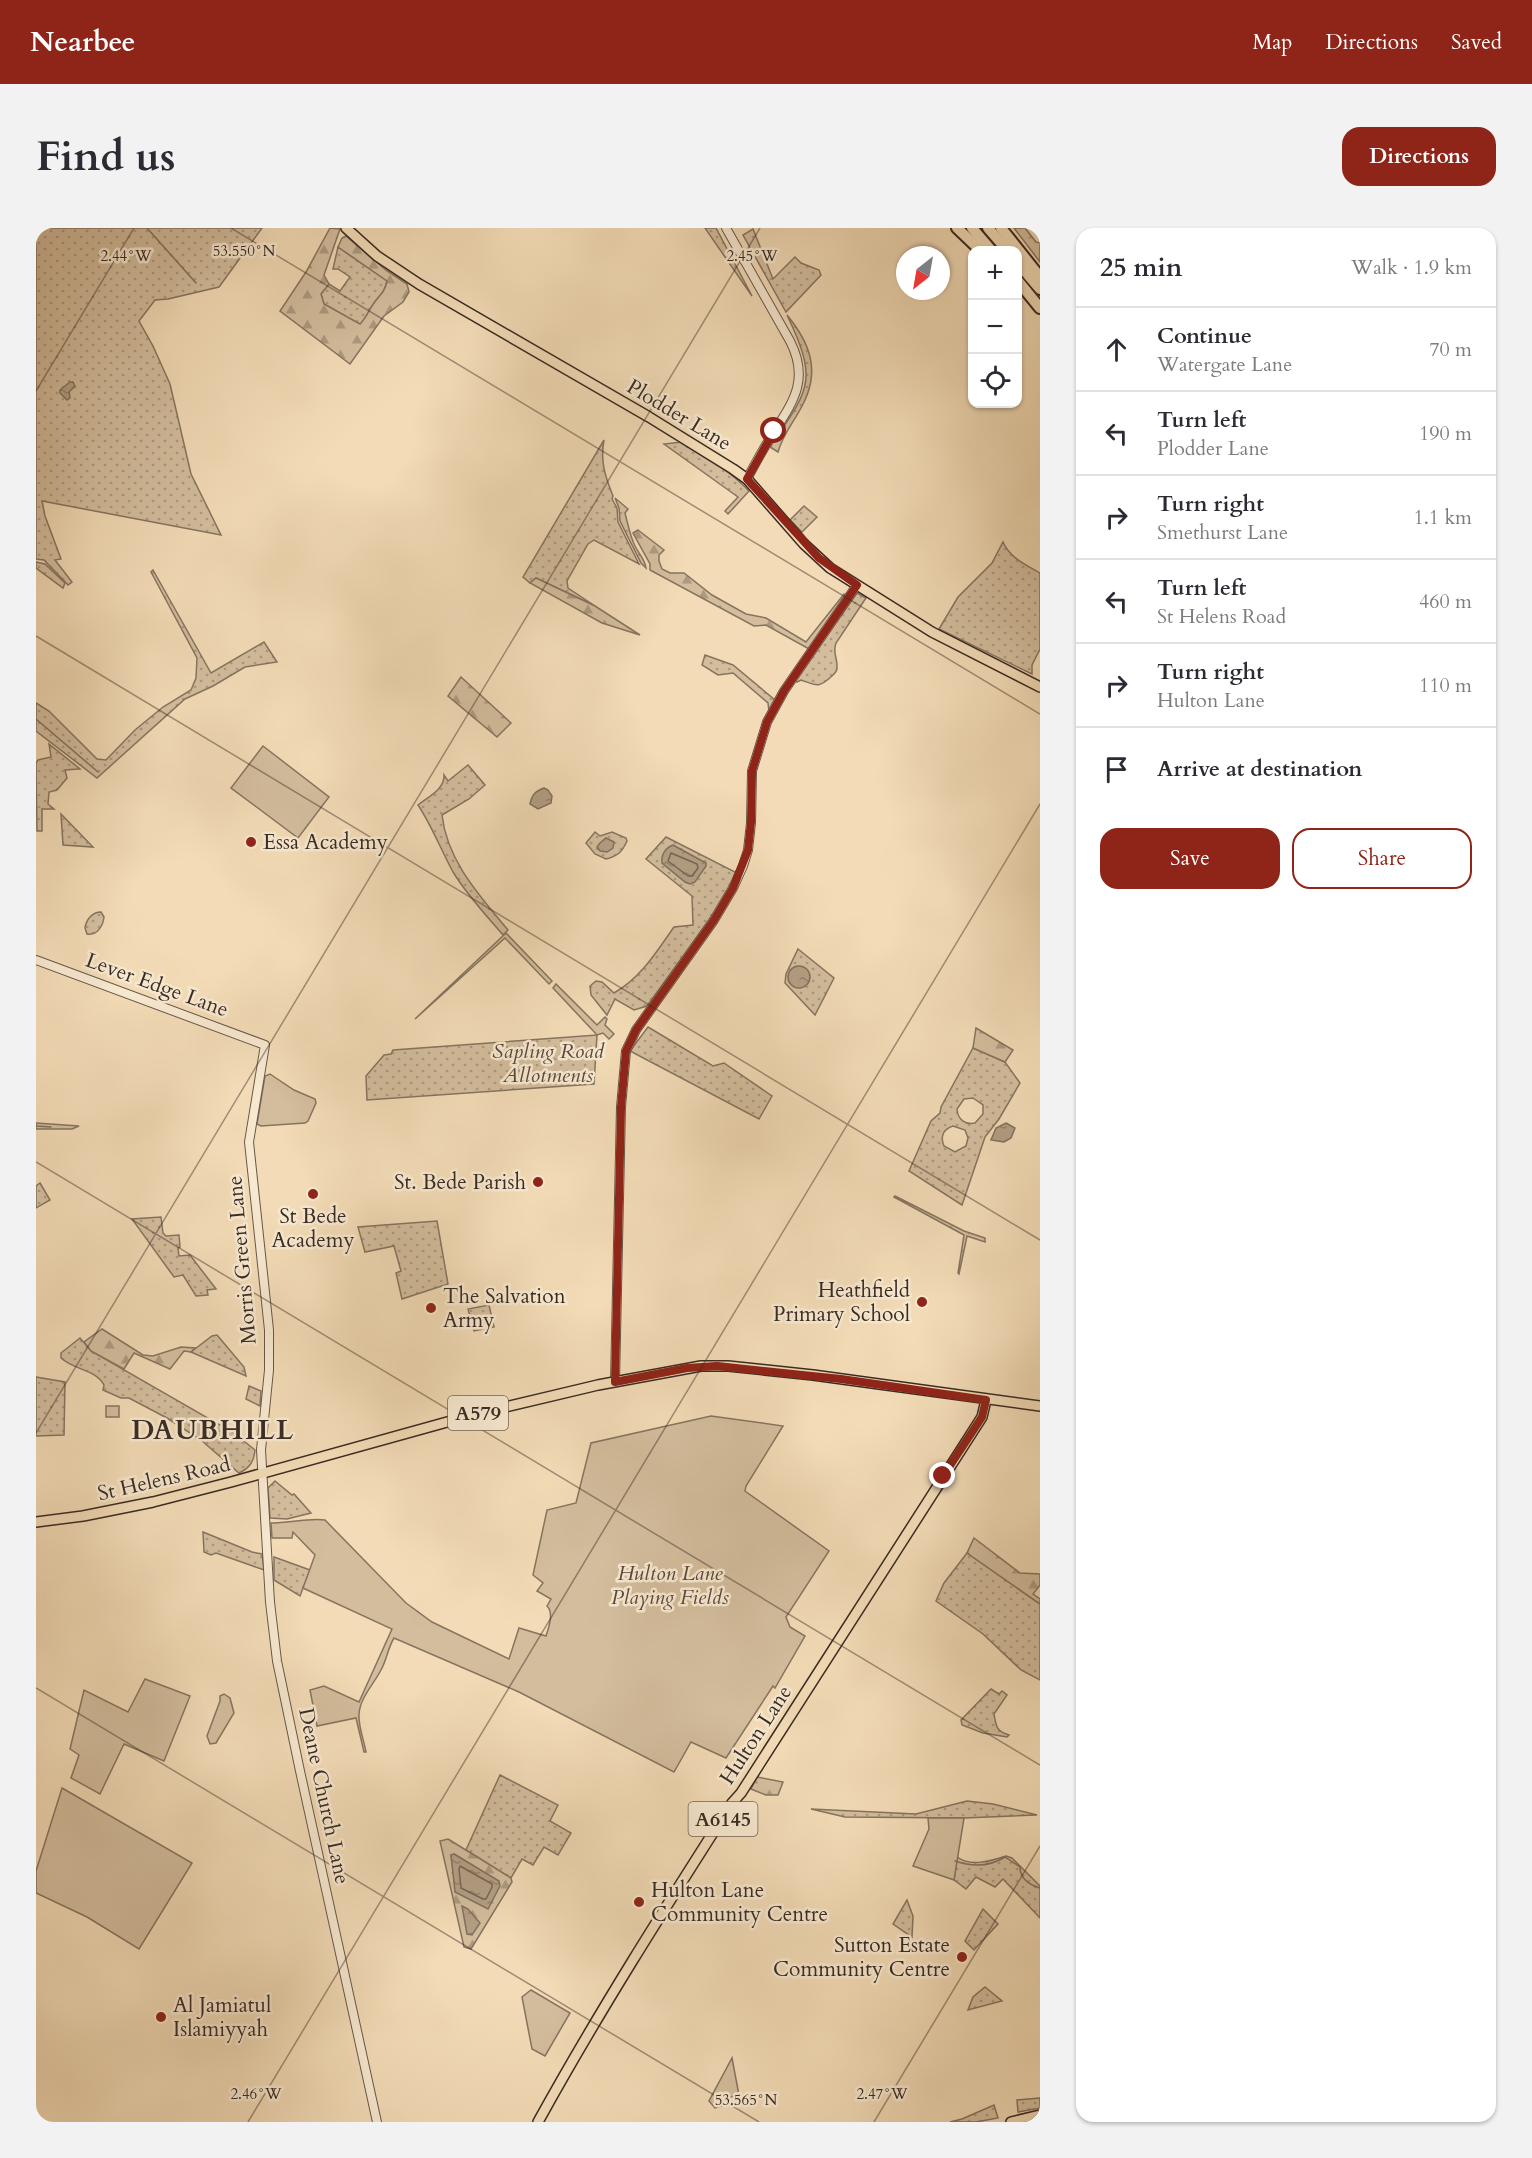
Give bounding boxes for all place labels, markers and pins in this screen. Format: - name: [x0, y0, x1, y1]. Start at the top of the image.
- place label: Essa Academy: [263, 828, 388, 857]
- marker: Essa Academy: [244, 835, 258, 849]
- place label: St. Bede Parish: [394, 1168, 526, 1197]
- marker: St. Bede Parish: [531, 1175, 545, 1189]
- marker: St Bede Academy: [306, 1187, 320, 1201]
- place label: St Bede Academy: [271, 1202, 355, 1255]
- place label: Heathfield Primary School: [773, 1276, 910, 1329]
- place label: The Salvation Army: [443, 1282, 566, 1335]
- marker: Heathfield Primary School: [915, 1295, 929, 1309]
- marker: The Salvation Army: [424, 1301, 438, 1315]
- place label: Hulton Lane Community Centre: [651, 1876, 828, 1929]
- marker: Hulton Lane Community Centre: [632, 1895, 646, 1909]
- place label: Sutton Estate Community Centre: [773, 1931, 950, 1984]
- marker: Sutton Estate Community Centre: [955, 1950, 969, 1964]
- place label: Al Jamiatul Islamiyyah: [173, 1991, 271, 2044]
- marker: Al Jamiatul Islamiyyah: [154, 2010, 168, 2024]

